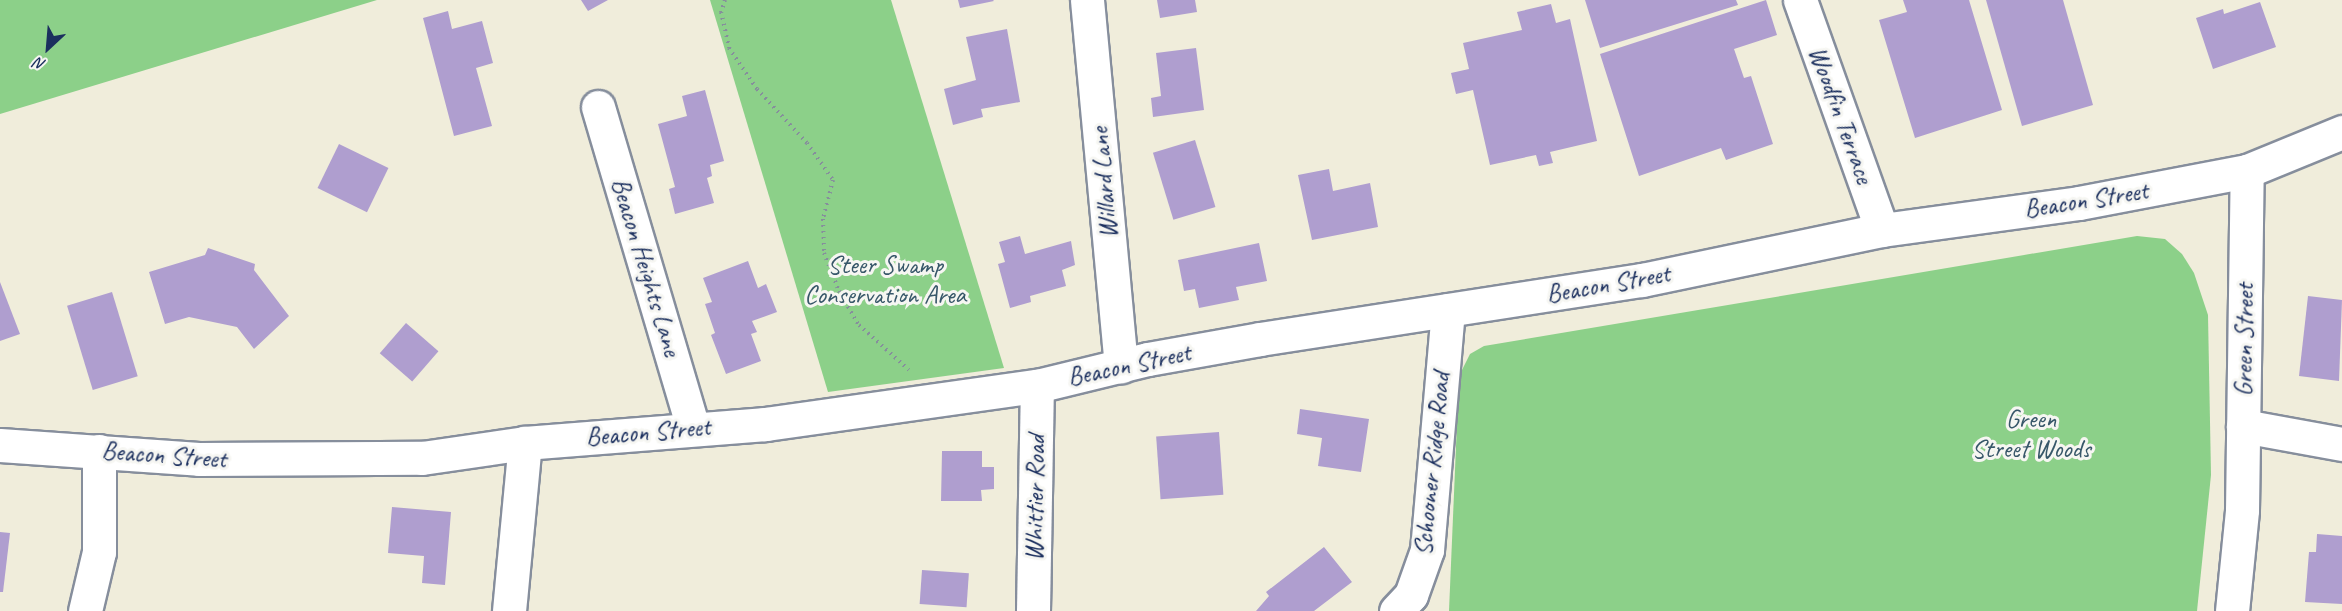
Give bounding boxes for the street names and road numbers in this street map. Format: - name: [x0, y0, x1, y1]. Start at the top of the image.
- street label: Woodfin Terrace: [1802, 43, 1880, 187]
- street label: Willard Lane: [1084, 126, 1124, 240]
- street label: Beacon Heights Lane: [604, 174, 688, 360]
- street label: Beacon Street: [2022, 175, 2150, 225]
- street label: Beacon Street: [1544, 258, 1672, 310]
- street label: Green Street: [2227, 283, 2261, 397]
- street label: Beacon Street: [1064, 337, 1194, 393]
- street label: Schooner Ridge Road: [1407, 371, 1457, 557]
- street label: Beacon Street: [584, 411, 712, 453]
- street label: Beacon Street: [100, 435, 228, 475]
- street label: Whittier Road: [1018, 435, 1052, 561]

